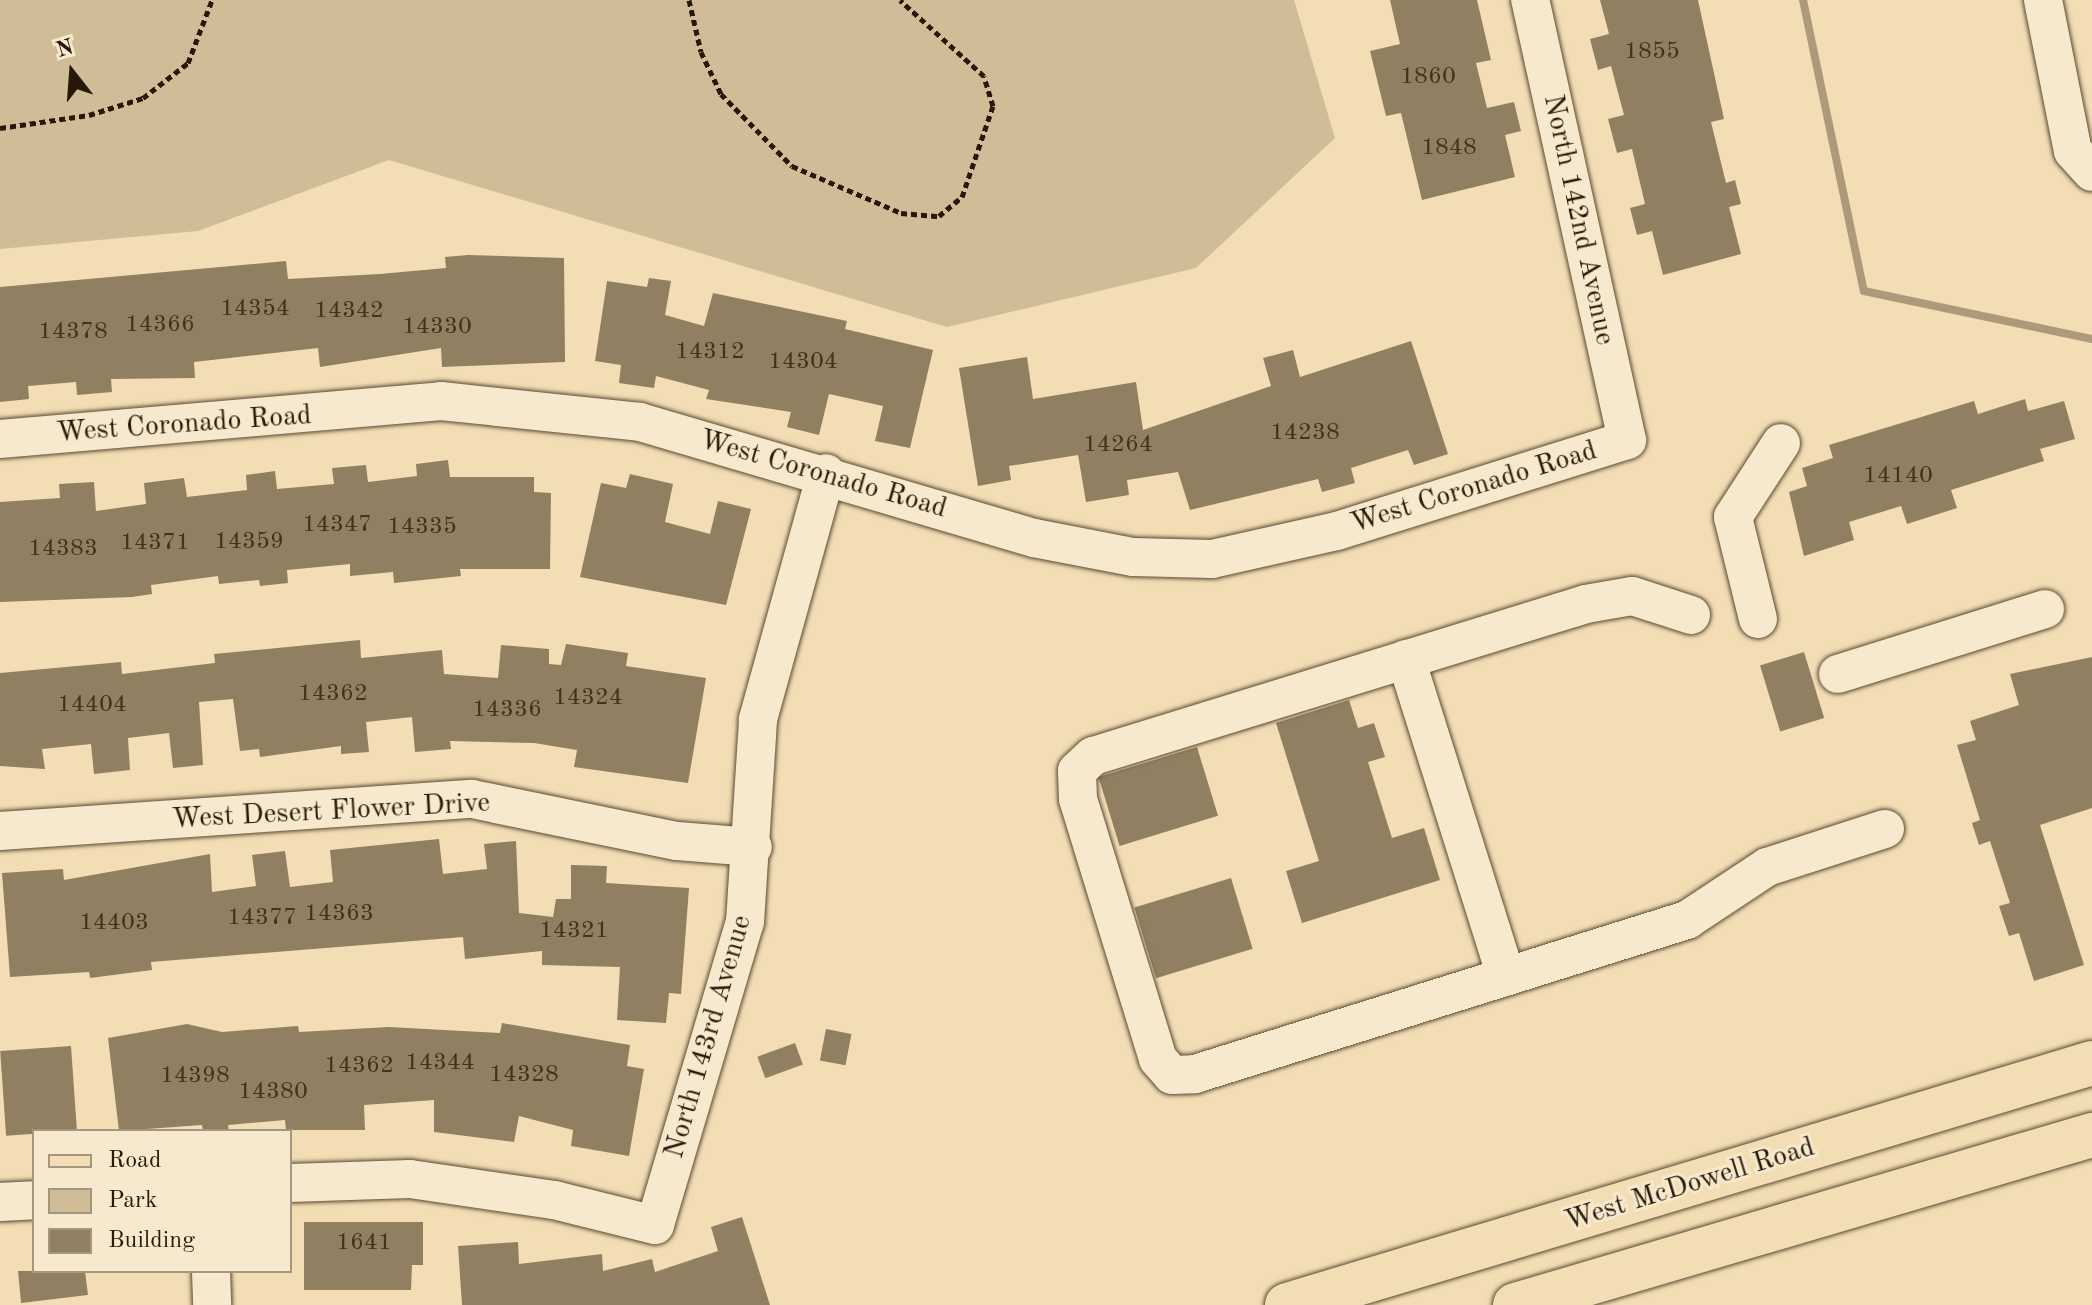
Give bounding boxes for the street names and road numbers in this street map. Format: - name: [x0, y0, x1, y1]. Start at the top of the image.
- street label: North 142nd Avenue: [1535, 92, 1621, 348]
- street label: West Coronado Road: [55, 399, 313, 451]
- street label: West Coronado Road: [696, 424, 950, 526]
- street label: West Coronado Road: [1347, 435, 1601, 541]
- street label: West Desert Flower Drive: [171, 787, 491, 837]
- street label: North 143rd Avenue: [658, 912, 760, 1162]
- street label: West McDowell Road: [1561, 1131, 1819, 1239]

